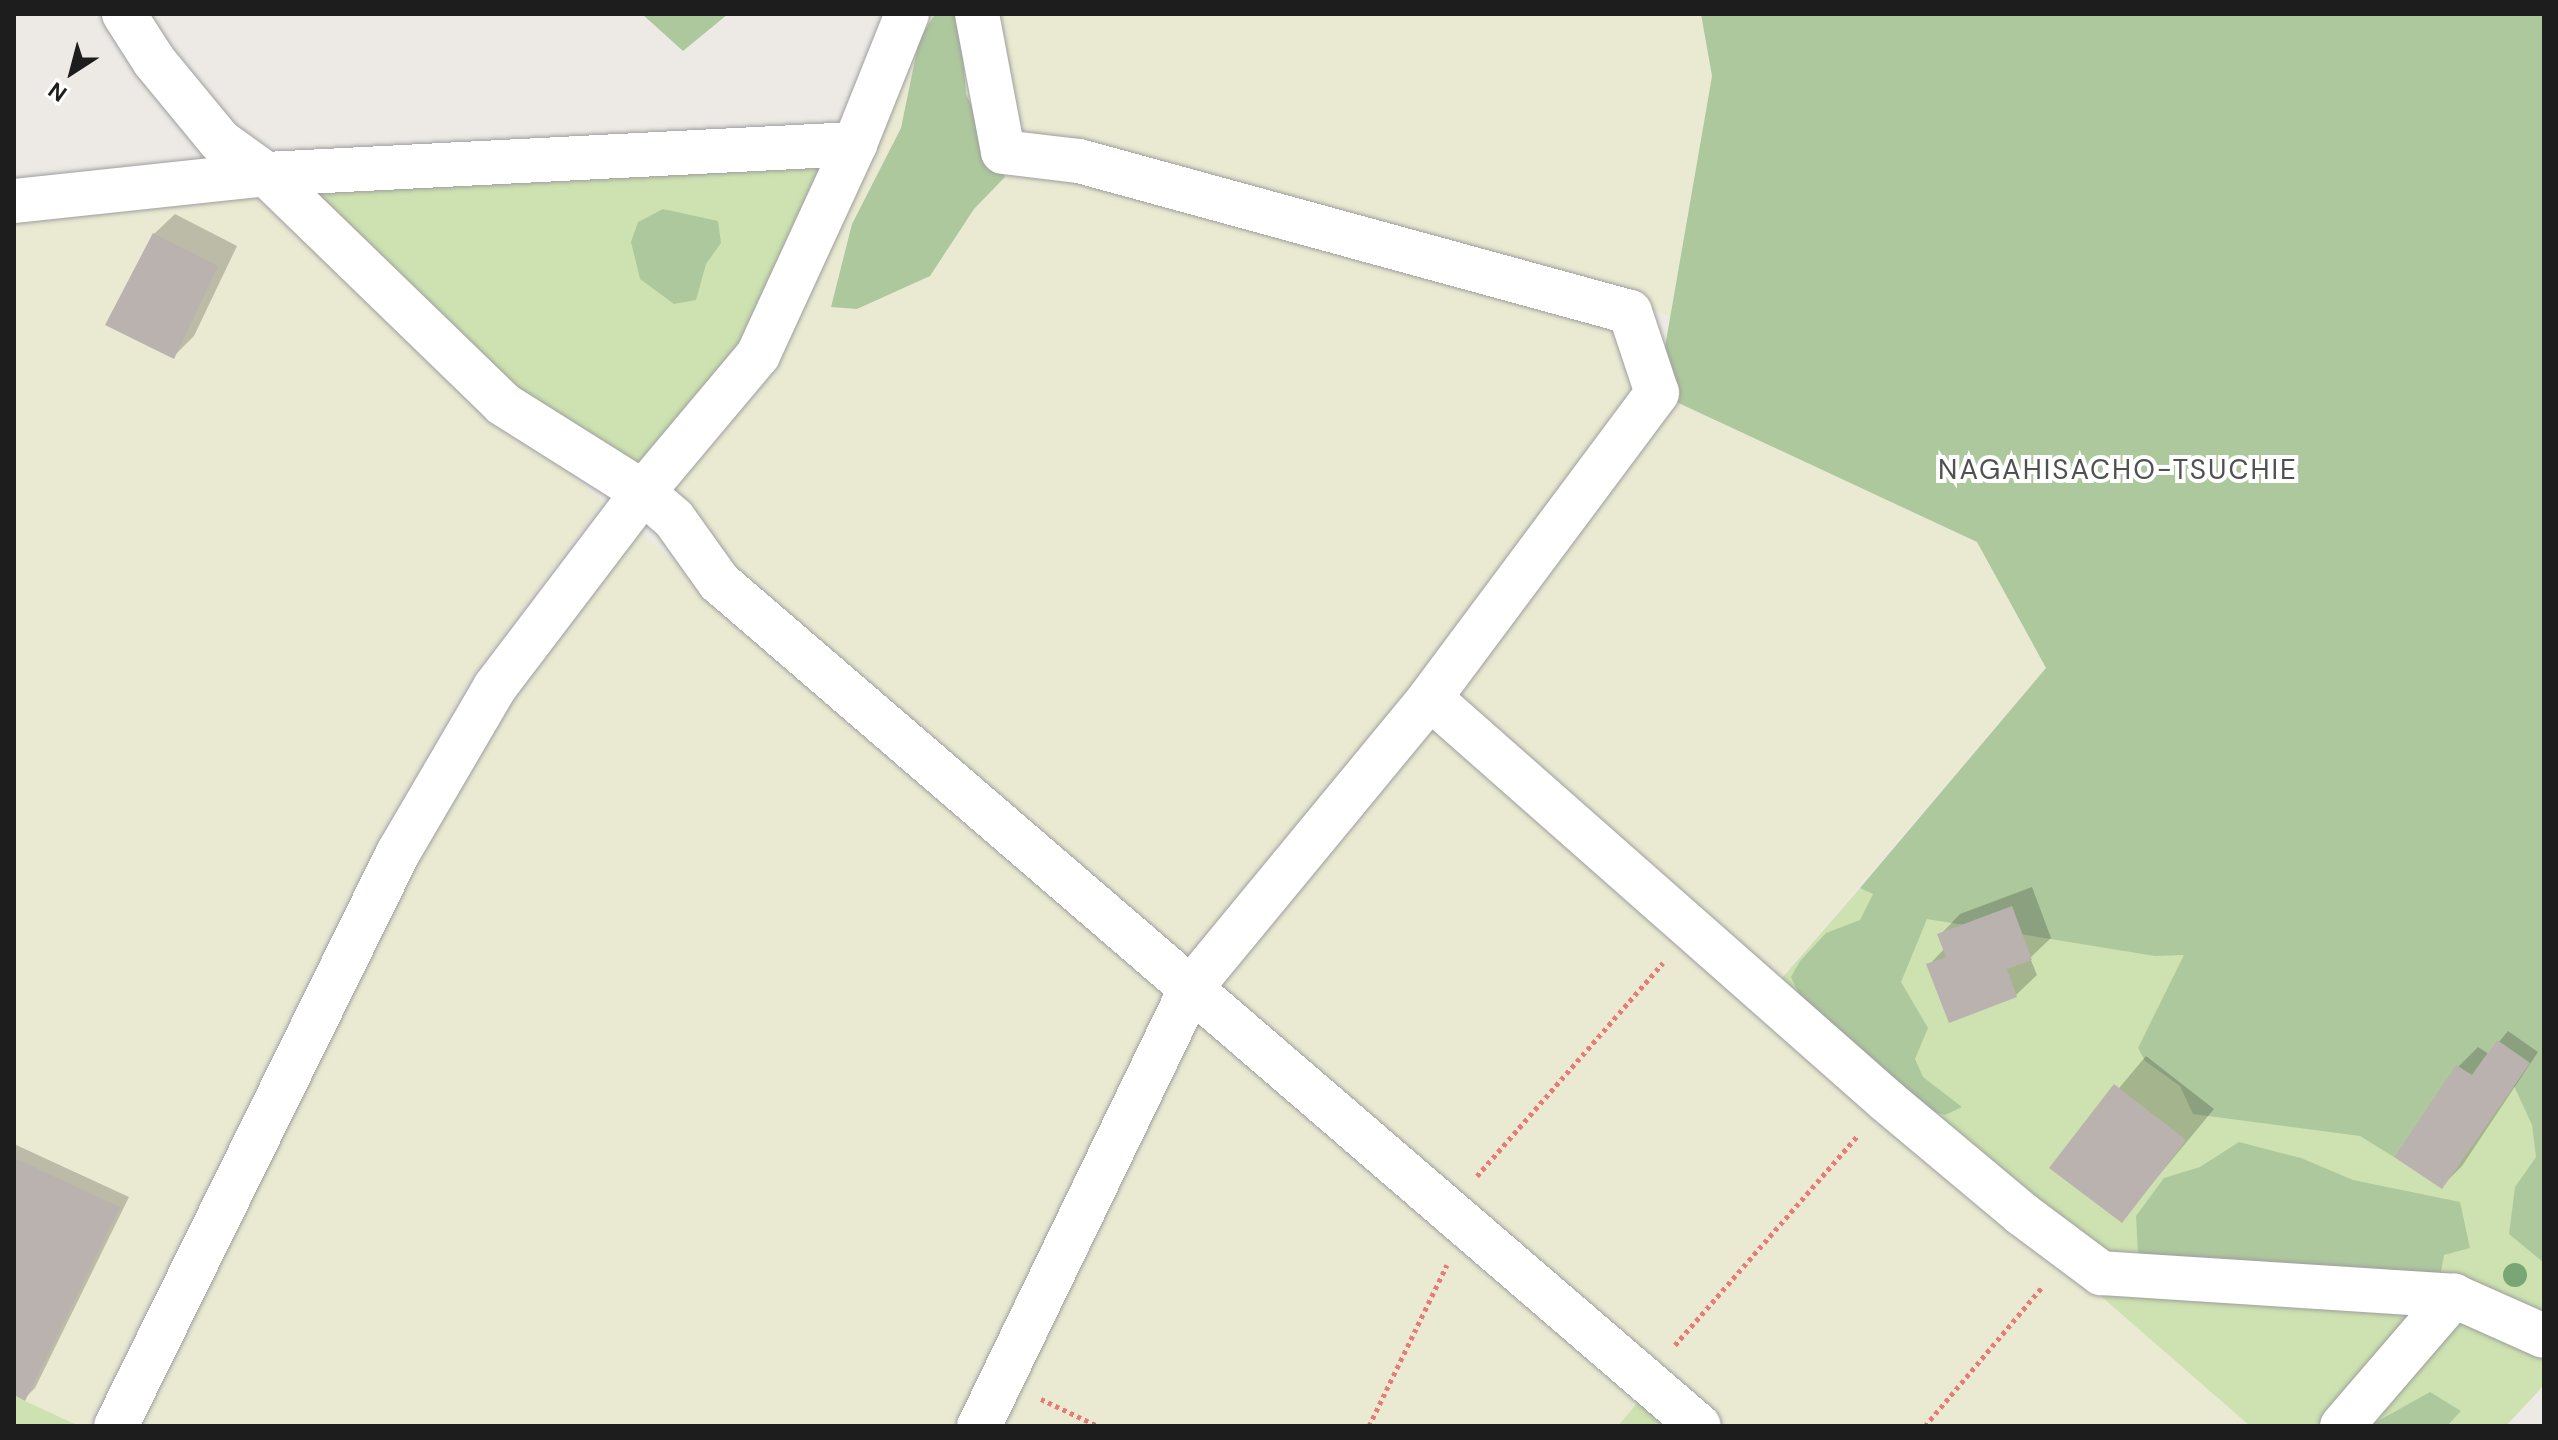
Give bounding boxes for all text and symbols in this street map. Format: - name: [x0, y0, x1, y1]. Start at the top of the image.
- north arrow: [32, 32, 112, 112]
- text: N: [43, 75, 73, 108]
- district label: NAGAHISACHO-TSUCHIE: [1938, 453, 2298, 487]

